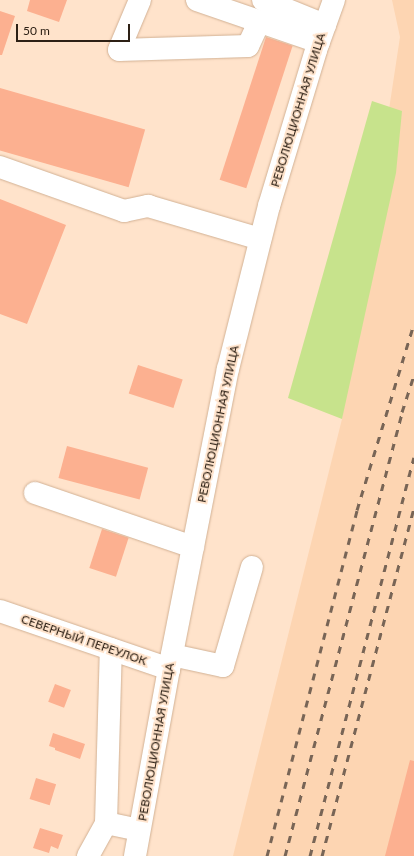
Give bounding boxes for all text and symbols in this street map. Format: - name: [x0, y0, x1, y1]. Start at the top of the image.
- scale bar: [18, 16, 132, 42]
- text: 50 m: [23, 23, 50, 38]
- street label: РЕВОЛЮЦИОННАЯ УЛИЦА: [268, 31, 328, 189]
- street label: РЕВОЛЮЦИОННАЯ УЛИЦА: [194, 344, 242, 504]
- street label: СЕВЕРНЫЙ ПЕРЕУЛОК: [19, 612, 149, 668]
- street label: РЕВОЛЮЦИОННАЯ УЛИЦА: [135, 662, 177, 822]

